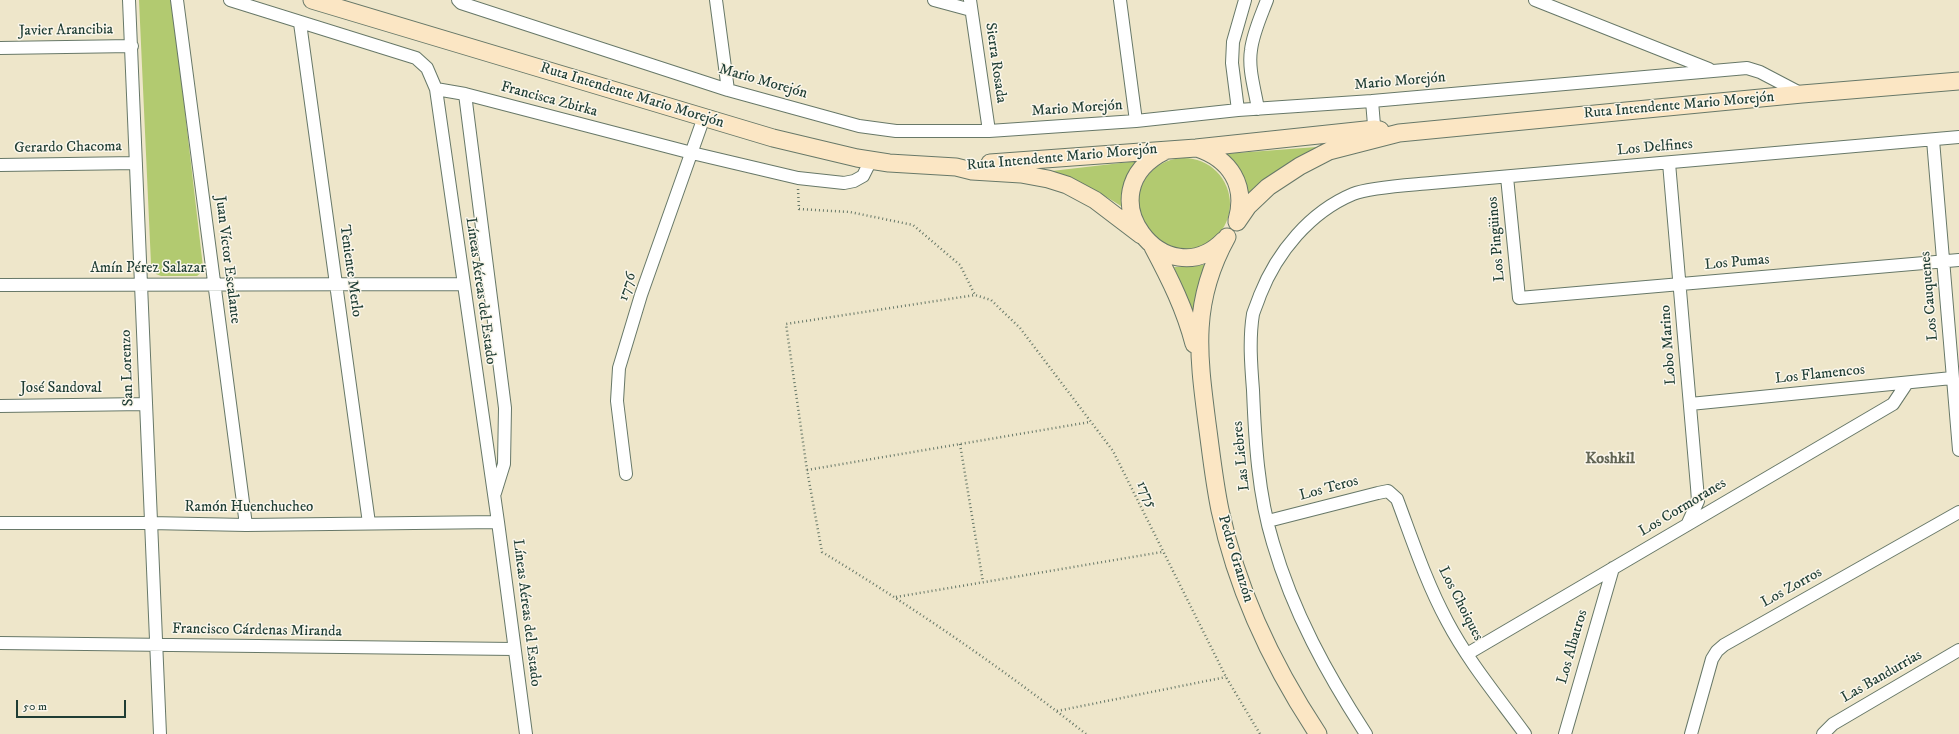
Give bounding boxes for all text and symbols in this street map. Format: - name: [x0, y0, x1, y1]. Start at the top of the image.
- street label: Javier Arancibia: [19, 21, 113, 41]
- street label: Sierra Rosada: [980, 22, 1010, 104]
- street label: Ruta Intendente Mario Morejón: [538, 59, 726, 133]
- street label: Mario Morejón: [717, 61, 809, 103]
- street label: Mario Morejón: [1354, 69, 1446, 95]
- street label: Francisca Zbirka: [499, 78, 599, 122]
- street label: Ruta Intendente Mario Morejón: [1583, 89, 1775, 123]
- street label: Mario Morejón: [1031, 97, 1123, 121]
- street label: Los Delfines: [1617, 136, 1693, 160]
- street label: Gerardo Chacoma: [14, 138, 122, 158]
- street label: Ruta Intendente Mario Morejón: [966, 141, 1158, 175]
- street label: Juan Víctor Escalante: [210, 195, 244, 325]
- street label: Los Pingüinos: [1484, 196, 1510, 282]
- street label: Líneas Aéreas del Estado: [461, 216, 499, 366]
- street label: Teniente Merlo: [335, 224, 365, 318]
- street label: Los Cauquenes: [1917, 250, 1943, 342]
- street label: Los Pumas: [1704, 251, 1770, 275]
- street label: Amín Pérez Salazar: [90, 260, 206, 278]
- street label: 1776: [615, 270, 641, 304]
- street label: Lobo Marino: [1657, 304, 1681, 386]
- street label: San Lorenzo: [118, 329, 138, 407]
- street label: Los Flamencos: [1774, 361, 1866, 389]
- street label: José Sandoval: [20, 380, 102, 398]
- street label: Las Liebres: [1229, 420, 1255, 492]
- district label: Koshkil: [1585, 450, 1635, 470]
- street label: Los Teros: [1298, 473, 1360, 505]
- street label: Los Cormoranes: [1636, 475, 1730, 541]
- street label: 1775: [1132, 478, 1160, 512]
- street label: Ramón Huenchucheo: [185, 499, 313, 517]
- street label: Pedro Granzón: [1213, 513, 1257, 605]
- street label: Líneas Aéreas del Estado: [508, 538, 544, 688]
- street label: Los Choiques: [1434, 564, 1486, 644]
- street label: Los Zorros: [1758, 564, 1826, 612]
- street label: Los Albatros: [1554, 608, 1592, 686]
- street label: Francisco Cárdenas Miranda: [172, 621, 342, 641]
- street label: Las Bandurrias: [1838, 647, 1926, 707]
- scale bar: [18, 692, 128, 718]
- text: 50 m: [23, 699, 47, 714]

